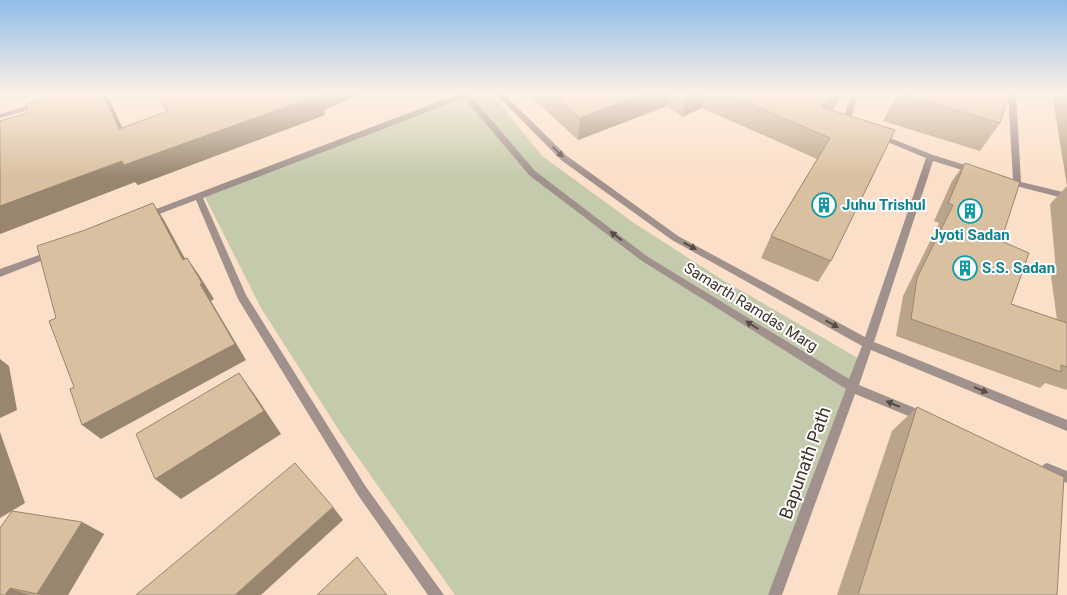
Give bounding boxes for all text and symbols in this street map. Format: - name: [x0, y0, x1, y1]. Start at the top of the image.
- one-way arrow: [551, 146, 563, 158]
- building icon: Juhu Trishul: [811, 192, 837, 218]
- place label: Juhu Trishul: [842, 196, 926, 214]
- building icon: Jyoti Sadan: [957, 198, 983, 224]
- place label: Jyoti Sadan: [930, 226, 1010, 244]
- one-way arrow: [610, 231, 623, 242]
- one-way arrow: [682, 242, 697, 250]
- building icon: S.S. Sadan: [952, 255, 978, 281]
- street label: Samarth Ramdas Marg: [681, 259, 821, 355]
- place label: S.S. Sadan: [982, 259, 1055, 277]
- one-way arrow: [745, 320, 758, 329]
- one-way arrow: [825, 320, 840, 328]
- one-way arrow: [973, 387, 988, 395]
- one-way arrow: [886, 400, 900, 408]
- street label: Bapunath Path: [775, 404, 835, 522]

